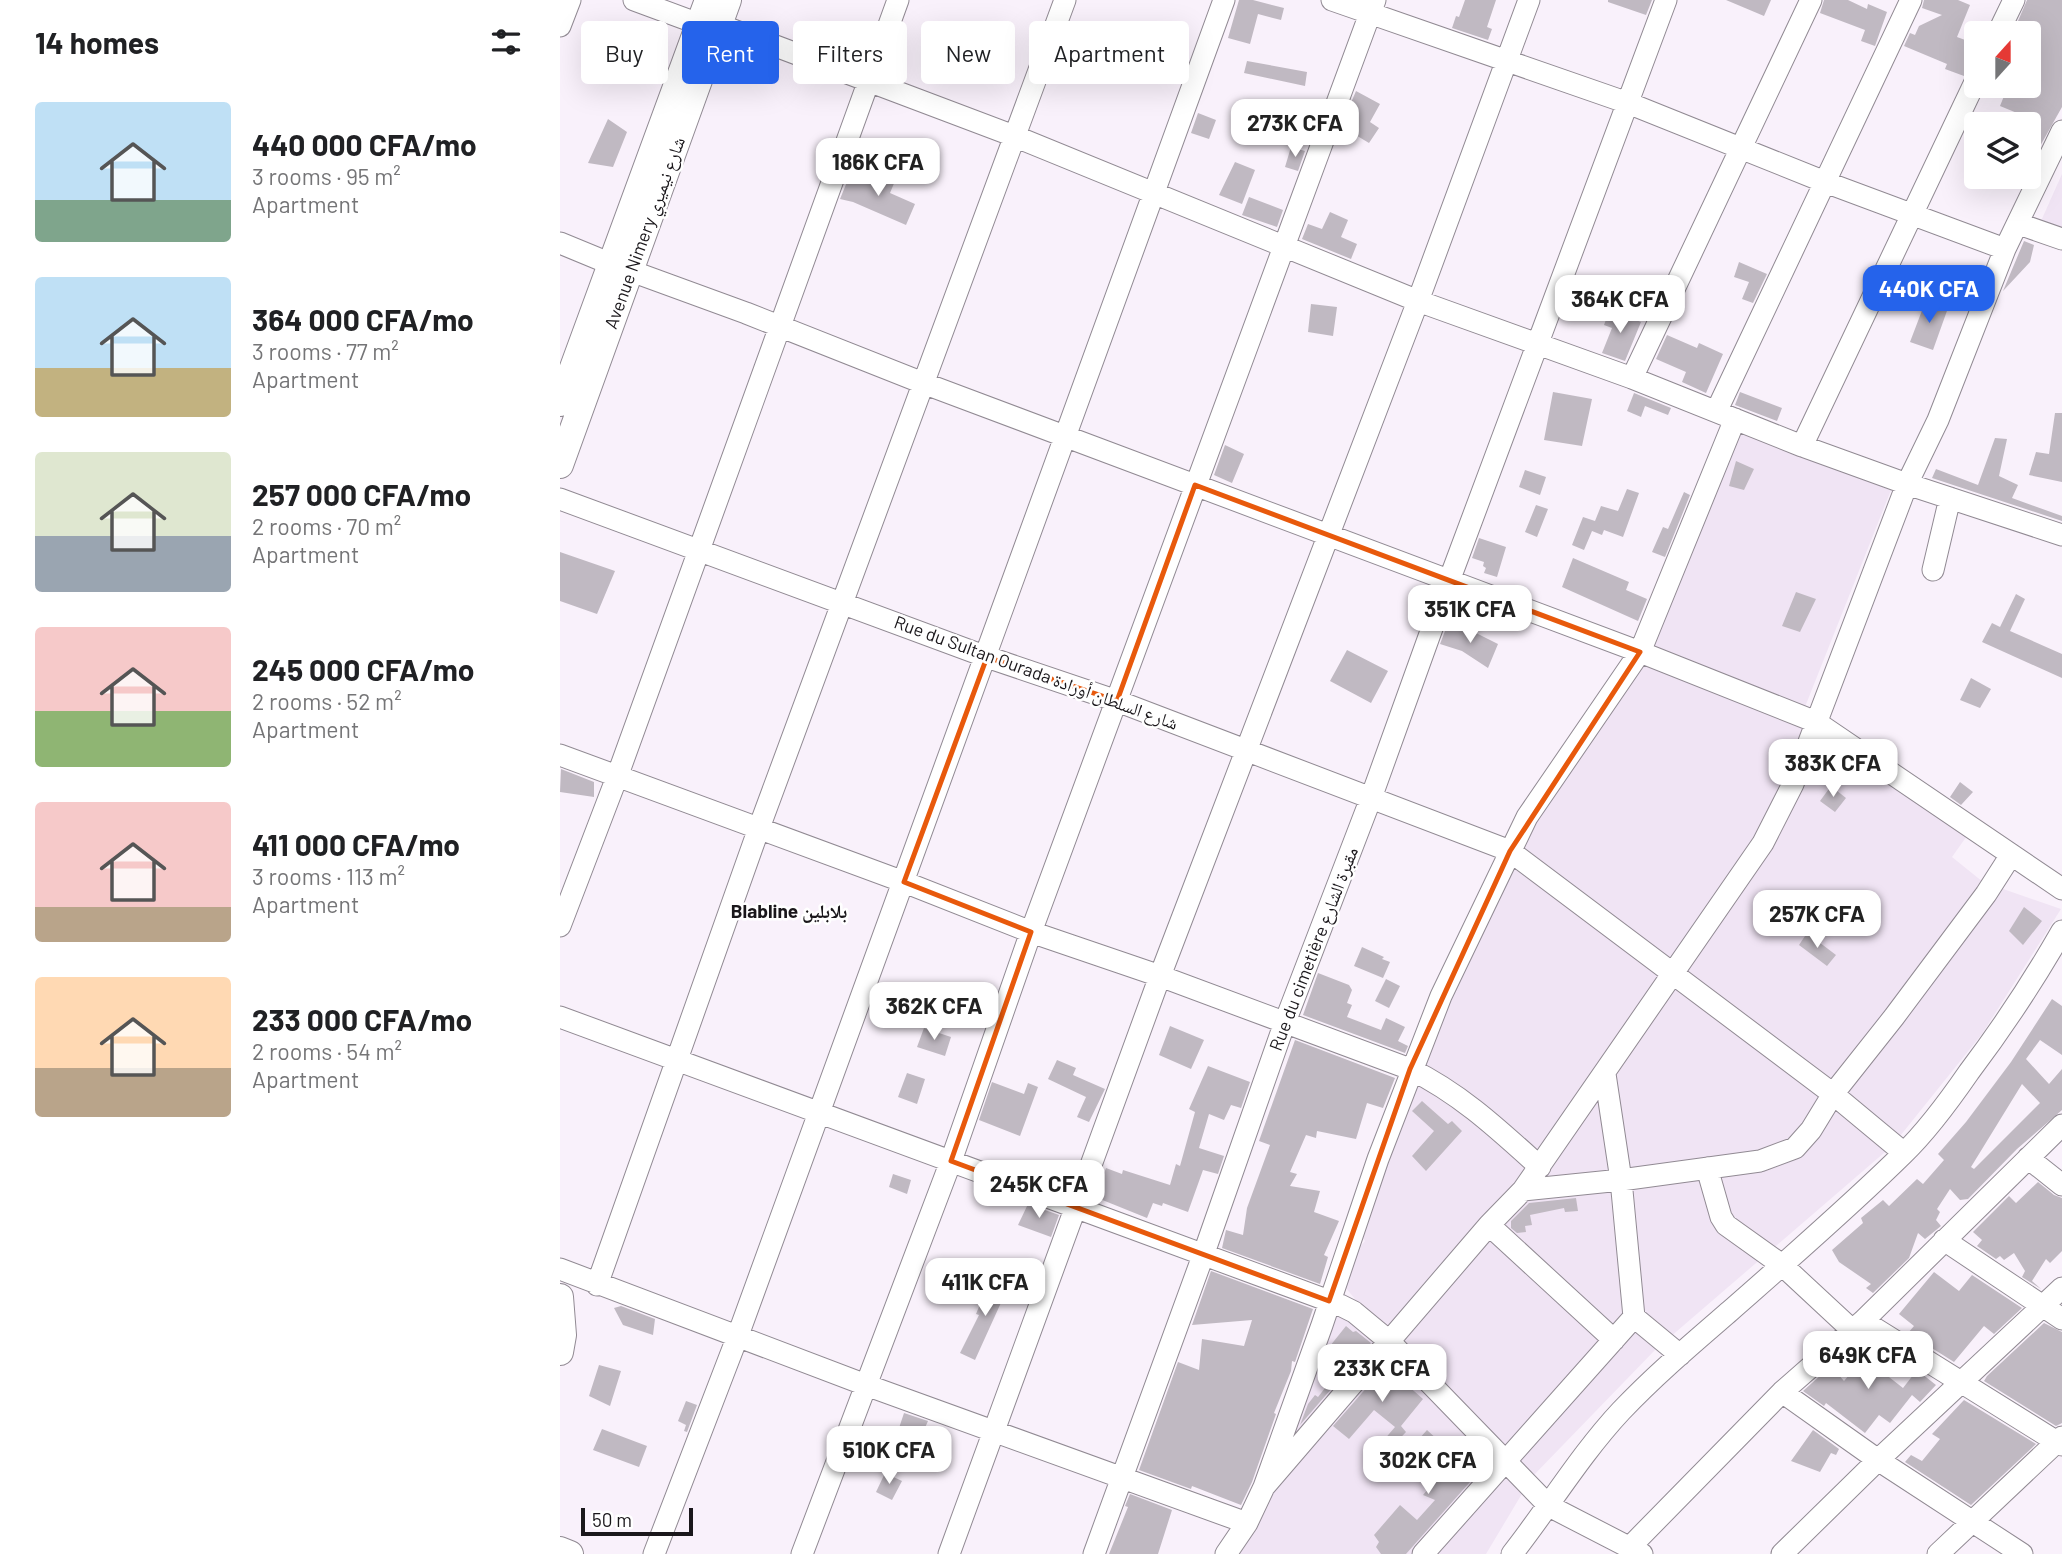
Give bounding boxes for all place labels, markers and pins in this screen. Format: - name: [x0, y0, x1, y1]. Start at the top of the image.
- pin: 273K CFA: [1223, 100, 1367, 159]
- pin: 186K CFA: [806, 138, 950, 198]
- pin: 440K CFA: [1857, 266, 2001, 325]
- pin: 364K CFA: [1548, 276, 1692, 335]
- pin: 351K CFA: [1398, 586, 1542, 645]
- pin: 383K CFA: [1761, 740, 1905, 799]
- pin: 257K CFA: [1745, 890, 1889, 950]
- pin: 362K CFA: [862, 982, 1006, 1042]
- pin: 245K CFA: [967, 1160, 1111, 1220]
- pin: 411K CFA: [913, 1258, 1057, 1318]
- pin: 649K CFA: [1796, 1332, 1940, 1391]
- pin: 233K CFA: [1310, 1344, 1454, 1404]
- pin: 510K CFA: [817, 1426, 961, 1486]
- pin: 302K CFA: [1356, 1436, 1500, 1496]

